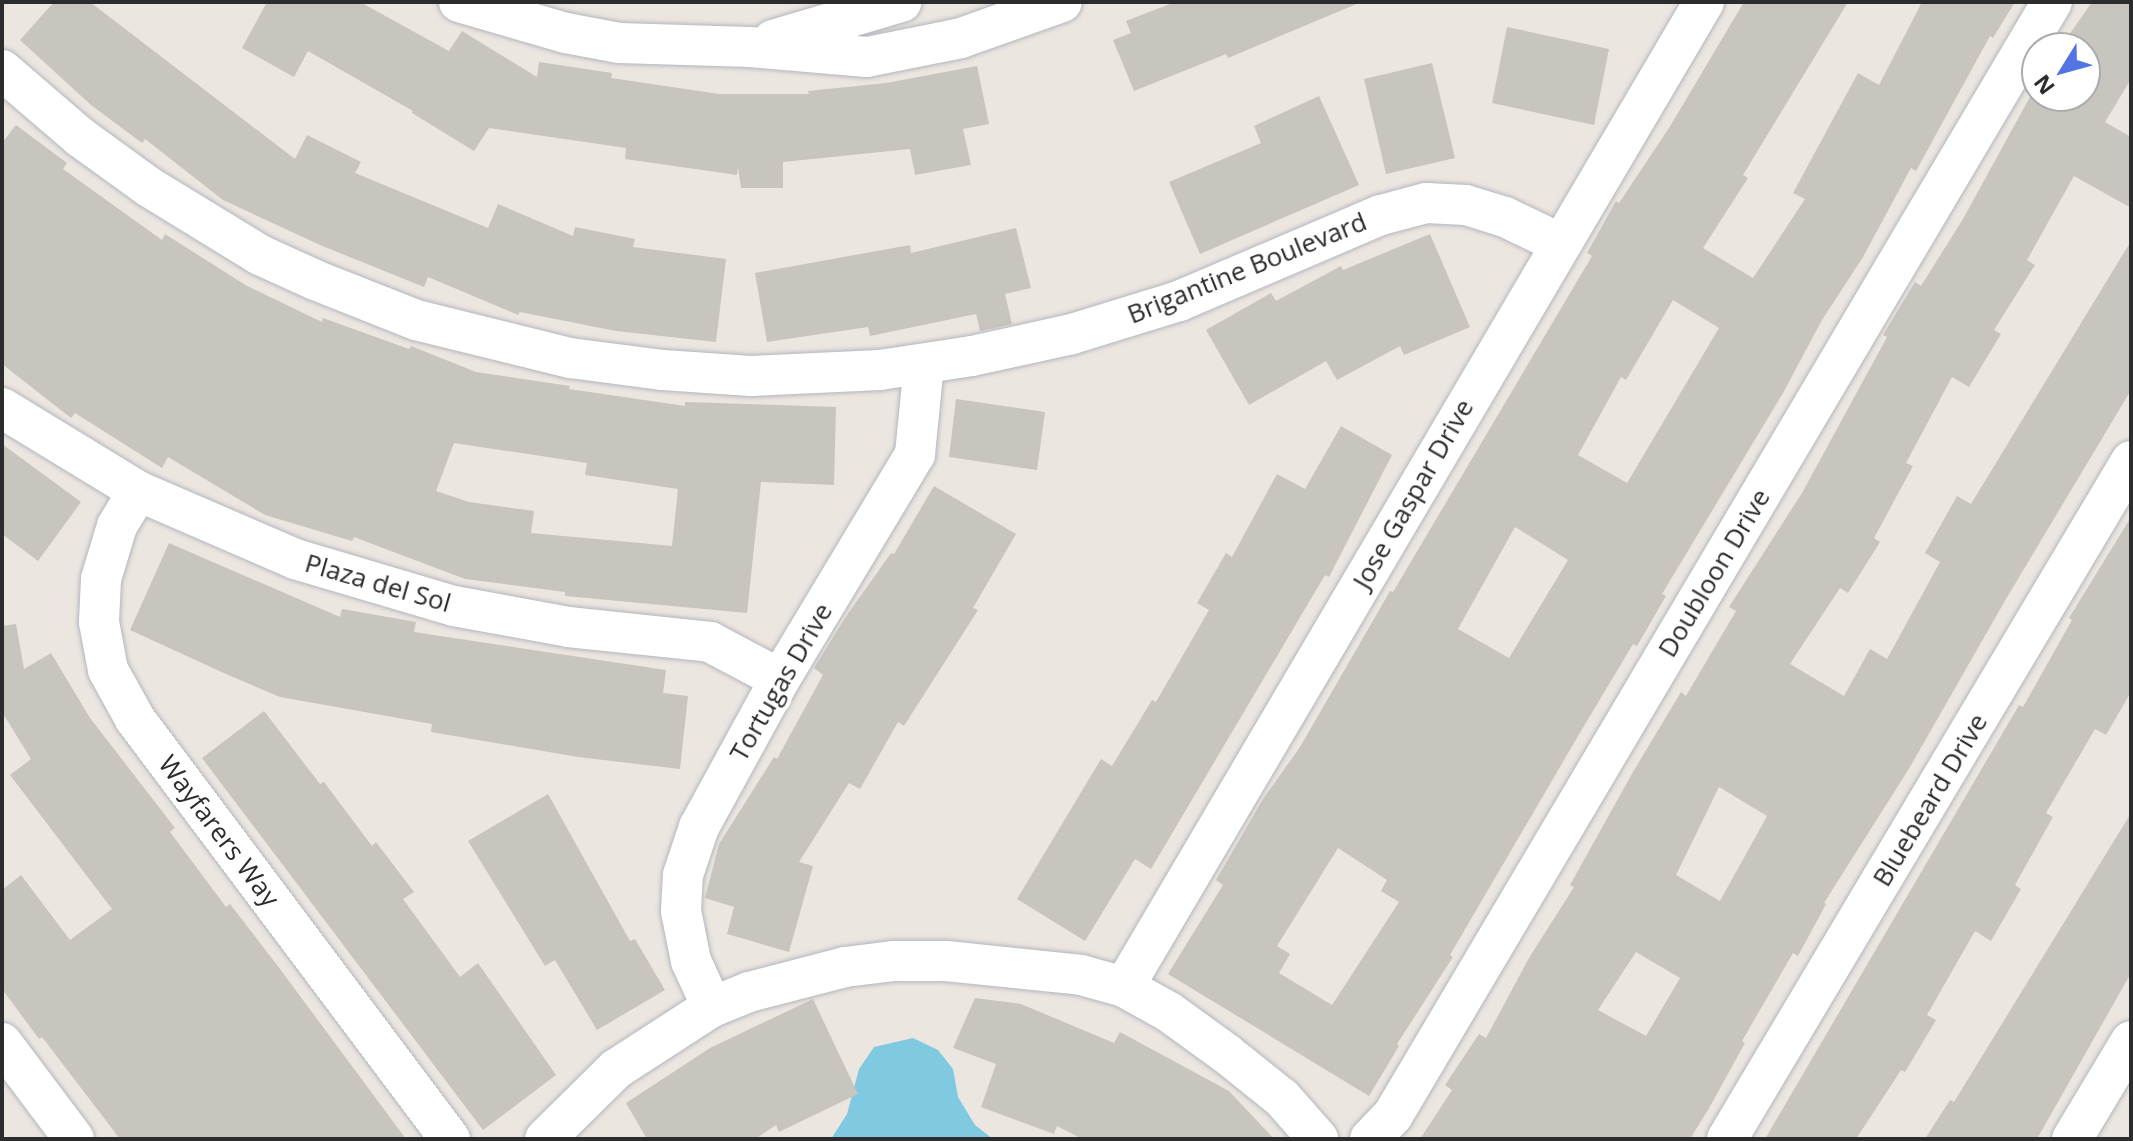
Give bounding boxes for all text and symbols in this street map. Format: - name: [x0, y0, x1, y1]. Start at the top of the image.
- north arrow: [2021, 32, 2101, 112]
- text: N: [2026, 69, 2061, 101]
- street label: Brigantine Boulevard: [1123, 206, 1371, 330]
- street label: Jose Gaspar Drive: [1346, 394, 1480, 594]
- street label: Doubloon Drive: [1652, 483, 1776, 663]
- street label: Plaza del Sol: [301, 547, 455, 619]
- street label: Tortugas Drive: [723, 597, 839, 767]
- street label: Bluebeard Drive: [1866, 708, 1994, 892]
- street label: Wayfarers Way: [152, 749, 286, 913]

